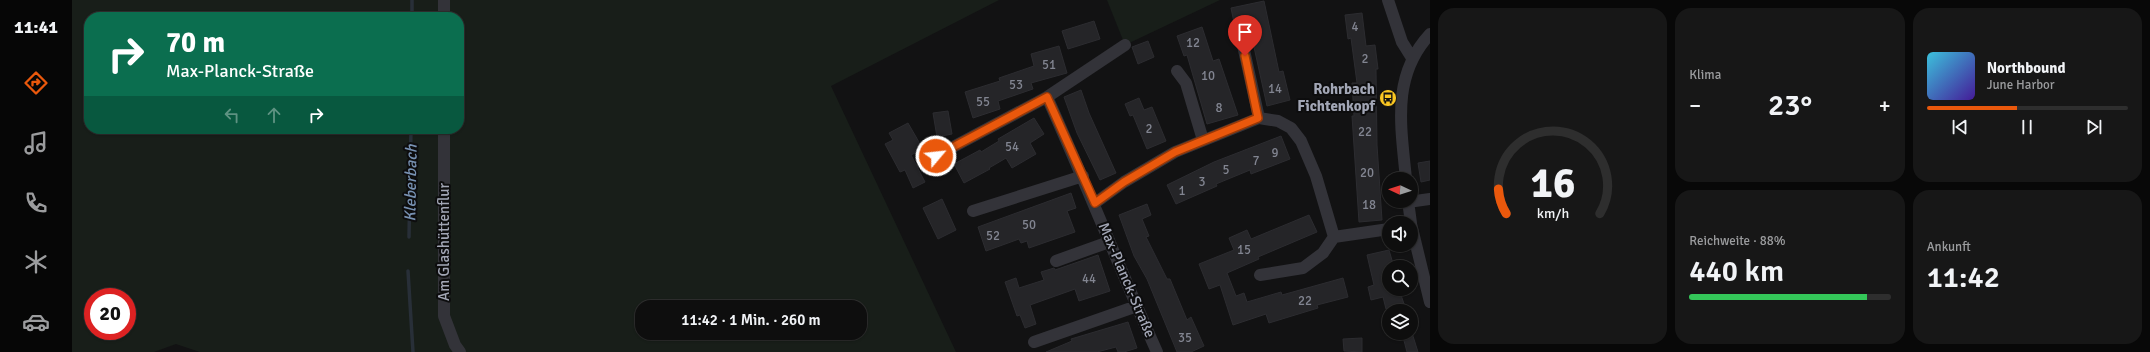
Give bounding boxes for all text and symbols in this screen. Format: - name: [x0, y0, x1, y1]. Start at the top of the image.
- pin: [1228, 15, 1262, 56]
- text: 11:41: [14, 16, 58, 38]
- house number: 4: [1351, 19, 1359, 35]
- icon: arrive: [1234, 21, 1256, 43]
- text: 70 m: [166, 26, 225, 60]
- icon: right: [100, 28, 152, 80]
- house number: 12: [1186, 35, 1200, 51]
- house number: 2: [1361, 51, 1369, 67]
- house number: 51: [1042, 57, 1056, 73]
- text: Northbound: [1987, 59, 2066, 77]
- text: Max-Planck-Straße: [166, 60, 314, 82]
- text: Klima: [1689, 67, 1721, 83]
- house number: 10: [1201, 68, 1215, 84]
- icon: directions: [22, 69, 50, 97]
- house number: 53: [1009, 77, 1023, 93]
- text: June Harbor: [1987, 77, 2055, 93]
- place label: Rohrbach Fichtenkopf: [1297, 80, 1377, 115]
- house number: 14: [1268, 81, 1282, 97]
- text: 23°: [1768, 87, 1812, 124]
- bus stop icon: Rohrbach Fichtenkopf: [1378, 88, 1398, 108]
- text: −: [1689, 92, 1701, 119]
- text: +: [1879, 92, 1891, 119]
- house number: 55: [976, 94, 990, 110]
- house number: 8: [1215, 100, 1223, 116]
- icon: left: [221, 104, 243, 126]
- icon: ahead: [263, 104, 285, 126]
- icon: right: [305, 104, 327, 126]
- icon: previous: [1949, 116, 1971, 138]
- icon: pause: [2016, 116, 2038, 138]
- icon: next: [2083, 116, 2105, 138]
- house number: 2: [1145, 121, 1153, 137]
- house number: 22: [1358, 124, 1372, 140]
- icon: music: [22, 129, 50, 157]
- position arrow: [915, 135, 957, 177]
- house number: 54: [1005, 139, 1019, 155]
- water label: Kleberbach: [400, 143, 422, 222]
- house number: 9: [1271, 145, 1279, 161]
- house number: 7: [1252, 153, 1260, 169]
- text: 16: [1530, 158, 1575, 209]
- house number: 5: [1222, 162, 1230, 178]
- house number: 20: [1360, 165, 1374, 181]
- north arrow: [1382, 172, 1418, 208]
- map controls: [1382, 172, 1418, 340]
- house number: 3: [1198, 174, 1206, 190]
- street label: Am Glashüttenflur: [435, 183, 453, 301]
- house number: 1: [1178, 183, 1186, 199]
- icon: phone: [22, 189, 50, 217]
- house number: 18: [1362, 197, 1376, 213]
- text: km/h: [1536, 205, 1569, 222]
- button: sound: [1382, 216, 1418, 252]
- house number: 50: [1022, 217, 1036, 233]
- street label: Max-Planck-Straße: [1095, 220, 1159, 340]
- house number: 52: [986, 228, 1000, 244]
- text: Reichweite · 88%: [1689, 233, 1786, 249]
- text: Ankunft: [1927, 239, 1971, 255]
- house number: 15: [1237, 242, 1251, 258]
- icon: climate: [22, 248, 50, 276]
- text: 440 km: [1689, 253, 1784, 290]
- text: 11:42: [1927, 259, 2000, 296]
- button: search: [1382, 260, 1418, 296]
- house number: 44: [1082, 271, 1096, 287]
- speed limit sign: 20: [84, 288, 136, 340]
- house number: 22: [1298, 293, 1312, 309]
- button: layers: [1382, 304, 1418, 340]
- icon: car: [22, 308, 50, 336]
- text: 11:42 · 1 Min. · 260 m: [681, 311, 821, 329]
- house number: 35: [1178, 330, 1192, 346]

